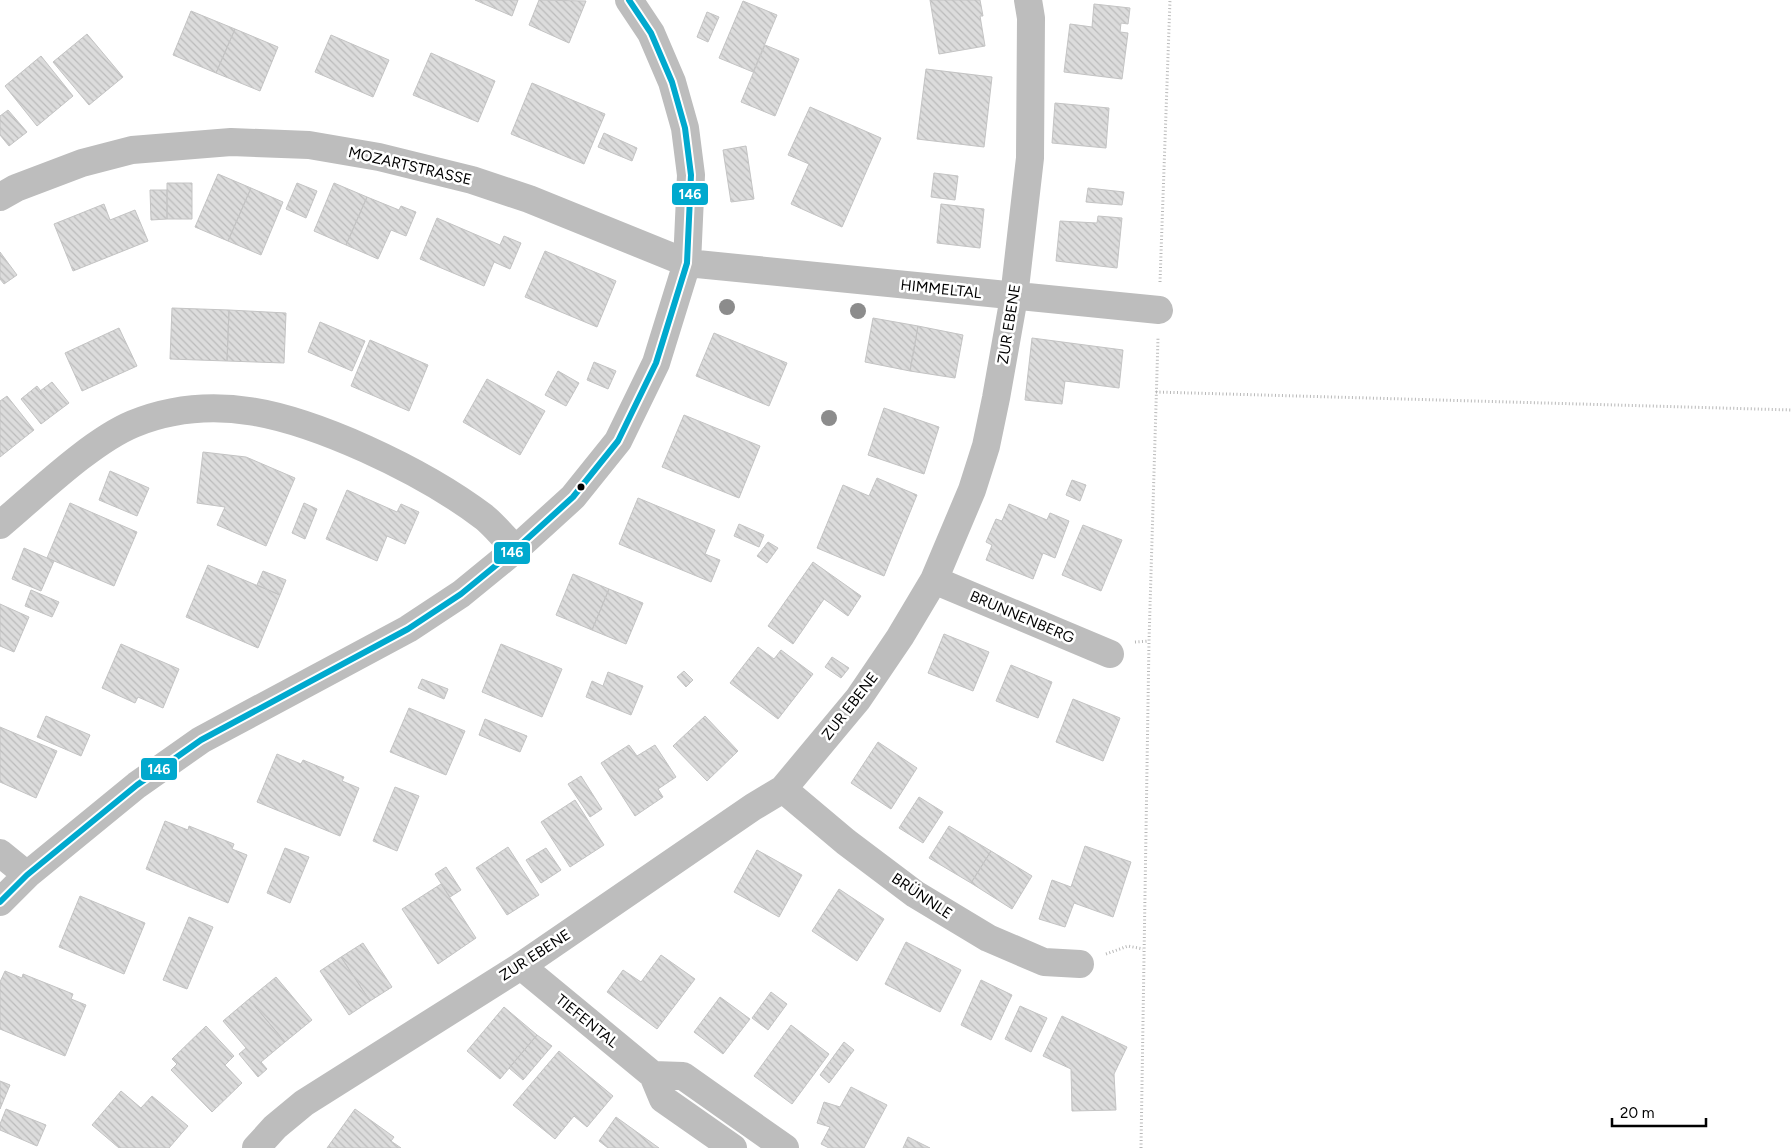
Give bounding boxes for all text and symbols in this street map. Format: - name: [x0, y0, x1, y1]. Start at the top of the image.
- street label: MOZARTSTRASSE: [347, 143, 473, 189]
- line badge: 146: [671, 182, 709, 206]
- text: 146: [679, 186, 701, 203]
- street label: HIMMELTAL: [900, 276, 983, 302]
- street label: ZUR EBENE: [994, 283, 1024, 365]
- unlabelled marker: [576, 482, 586, 492]
- line badge: 146: [493, 541, 531, 565]
- text: 146: [501, 544, 523, 561]
- street label: BRUNNENBERG: [967, 587, 1077, 647]
- street label: ZUR EBENE: [818, 669, 882, 743]
- line badge: 146: [140, 757, 178, 781]
- text: 146: [148, 761, 170, 778]
- street label: BRÜNNLE: [888, 869, 956, 923]
- street label: ZUR EBENE: [496, 925, 574, 985]
- street label: TIEFENTAL: [552, 990, 622, 1052]
- scale bar: [1612, 1096, 1706, 1128]
- text: 20 m: [1620, 1104, 1654, 1122]

